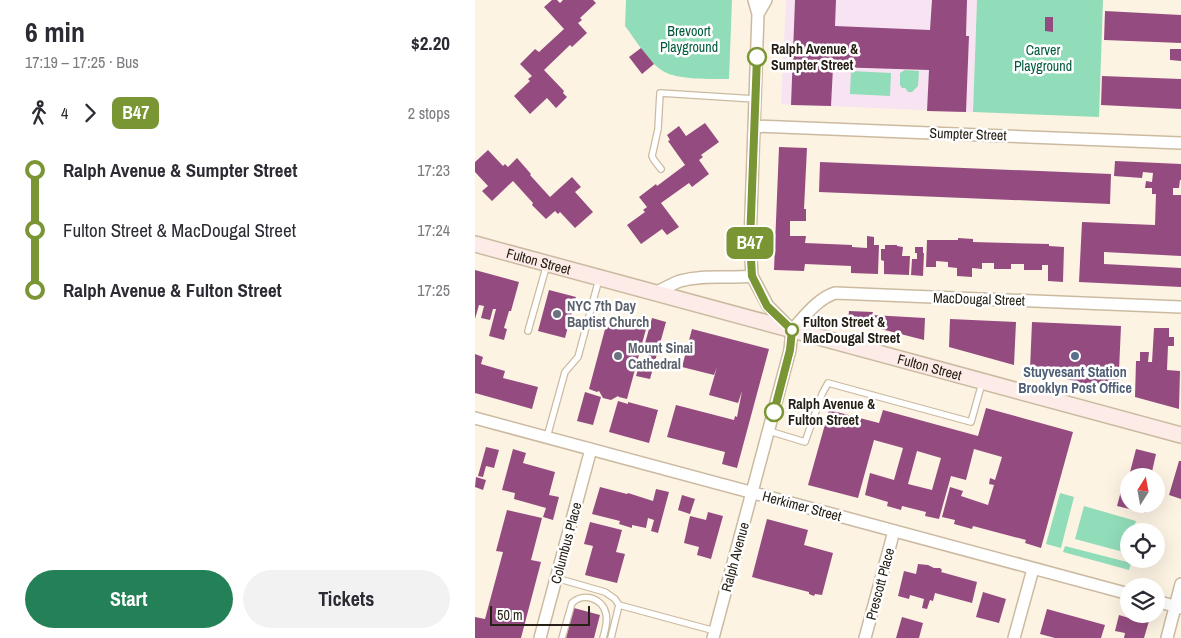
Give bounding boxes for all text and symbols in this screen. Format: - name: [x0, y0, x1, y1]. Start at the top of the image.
- text: 6 min: [25, 13, 85, 51]
- park label: Brevoort Playground: [660, 22, 718, 56]
- text: $2.20: [411, 30, 450, 56]
- place label: Ralph Avenue & Sumpter Street: [771, 40, 859, 74]
- park label: Carver Playground: [1014, 41, 1072, 75]
- marker: Ralph Avenue & Sumpter Street: [747, 47, 767, 67]
- text: 17:19 – 17:25 · Bus: [25, 51, 139, 73]
- icon: walk: [25, 99, 53, 127]
- icon: forward: [76, 99, 104, 127]
- text: B47: [122, 100, 149, 125]
- text: 4: [61, 102, 68, 124]
- text: 2 stops: [408, 102, 450, 124]
- street label: Sumpter Street: [929, 124, 1007, 144]
- text: Ralph Avenue & Sumpter Street: [63, 157, 297, 183]
- text: 17:23: [417, 159, 450, 181]
- text: Fulton Street & MacDougal Street: [63, 217, 296, 243]
- text: 17:24: [417, 219, 450, 241]
- line badge: B47: [721, 227, 779, 259]
- text: B47: [736, 230, 764, 255]
- street label: Fulton Street: [505, 244, 573, 279]
- text: Ralph Avenue & Fulton Street: [63, 277, 282, 303]
- text: 17:25: [417, 279, 450, 301]
- street label: MacDougal Street: [933, 288, 1025, 310]
- place label: NYC 7th Day Baptist Church: [567, 297, 649, 331]
- marker: NYC 7th Day Baptist Church: [551, 308, 563, 320]
- place label: Fulton Street & MacDougal Street: [803, 313, 900, 347]
- marker: Fulton Street & MacDougal Street: [785, 323, 799, 337]
- place label: Mount Sinai Cathedral: [628, 339, 693, 373]
- marker: Mount Sinai Cathedral: [612, 350, 624, 362]
- street label: Fulton Street: [896, 350, 964, 384]
- marker: Stuyvesant Station Brooklyn Post Office: [1069, 350, 1081, 362]
- place label: Stuyvesant Station Brooklyn Post Office: [1018, 363, 1132, 397]
- place label: Ralph Avenue & Fulton Street: [788, 395, 876, 429]
- marker: Ralph Avenue & Fulton Street: [764, 402, 784, 422]
- north arrow: [1120, 468, 1165, 512]
- map controls: [1120, 468, 1165, 623]
- street label: Herkimer Street: [761, 487, 843, 525]
- street label: Columbus Place: [546, 500, 586, 586]
- street label: Ralph Avenue: [717, 520, 753, 594]
- button: locate: [1120, 523, 1165, 568]
- street label: Prescott Place: [862, 546, 898, 622]
- button: Start: [25, 570, 233, 628]
- button: Tickets: [243, 570, 450, 628]
- button: layers: [1120, 578, 1165, 623]
- scale bar: [490, 603, 590, 626]
- text: 50 m: [497, 606, 523, 624]

